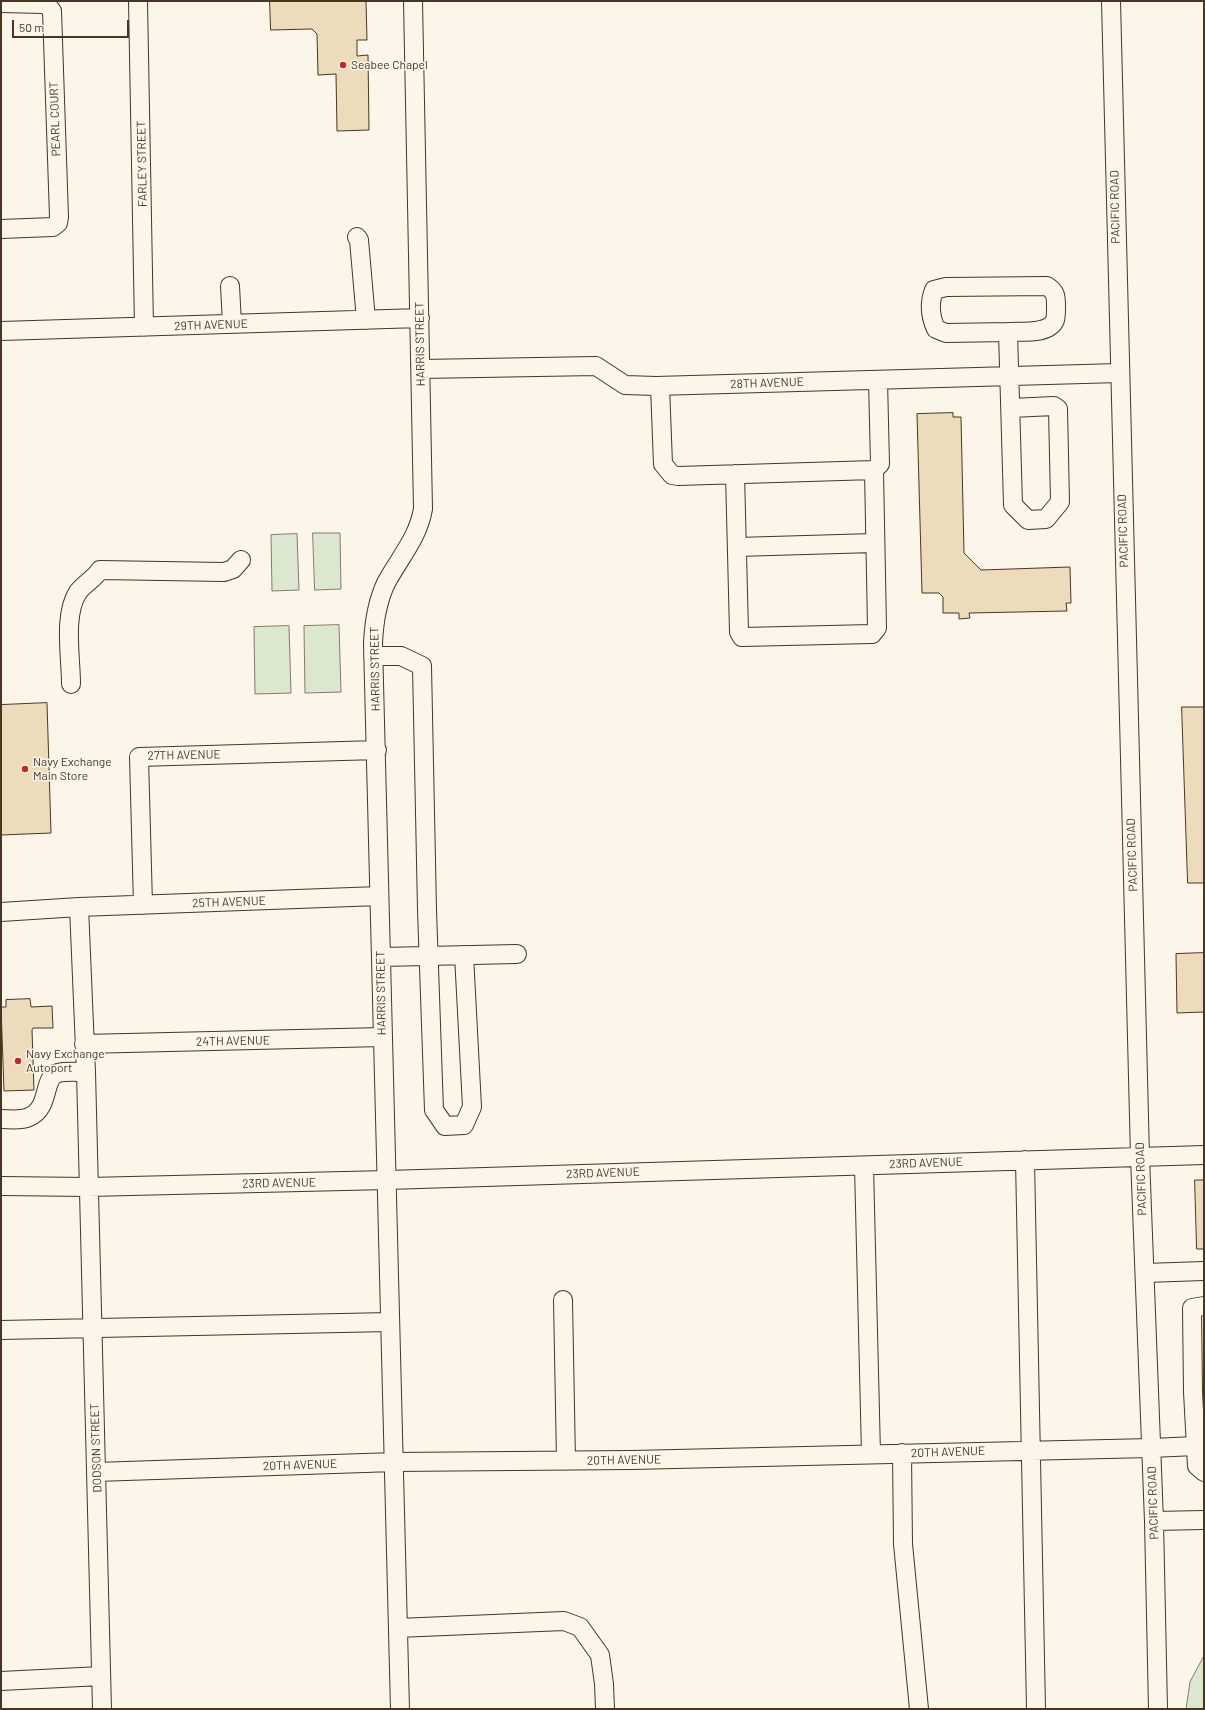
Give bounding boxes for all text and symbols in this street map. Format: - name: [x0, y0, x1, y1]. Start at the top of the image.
- scale bar: [14, 12, 131, 38]
- text: 50 m: [19, 20, 44, 34]
- place label: Seabee Chapel: [351, 58, 428, 72]
- marker: Seabee Chapel: [338, 60, 348, 70]
- street label: PEARL COURT: [46, 81, 64, 157]
- street label: FARLEY STREET: [134, 121, 150, 207]
- street label: PACIFIC ROAD: [1107, 170, 1123, 244]
- street label: HARRIS STREET: [412, 302, 428, 386]
- street label: 29TH AVENUE: [174, 317, 248, 333]
- street label: 28TH AVENUE: [730, 375, 804, 391]
- street label: PACIFIC ROAD: [1115, 494, 1131, 568]
- street label: HARRIS STREET: [367, 627, 383, 711]
- street label: 27TH AVENUE: [147, 747, 221, 763]
- place label: Navy Exchange Main Store: [33, 755, 112, 783]
- marker: Navy Exchange Main Store: [20, 764, 30, 774]
- street label: PACIFIC ROAD: [1124, 818, 1140, 892]
- street label: 25TH AVENUE: [192, 894, 266, 910]
- street label: HARRIS STREET: [373, 951, 389, 1035]
- street label: 24TH AVENUE: [196, 1033, 270, 1049]
- place label: Navy Exchange Autoport: [26, 1047, 105, 1075]
- marker: Navy Exchange Autoport: [13, 1056, 23, 1066]
- street label: PACIFIC ROAD: [1133, 1142, 1149, 1216]
- street label: 23RD AVENUE: [889, 1155, 963, 1171]
- street label: 23RD AVENUE: [566, 1165, 640, 1181]
- street label: 23RD AVENUE: [242, 1175, 316, 1191]
- street label: DODSON STREET: [87, 1403, 105, 1493]
- street label: 20TH AVENUE: [911, 1444, 985, 1460]
- street label: 20TH AVENUE: [587, 1452, 661, 1468]
- street label: 20TH AVENUE: [263, 1457, 337, 1473]
- street label: PACIFIC ROAD: [1145, 1466, 1161, 1540]

